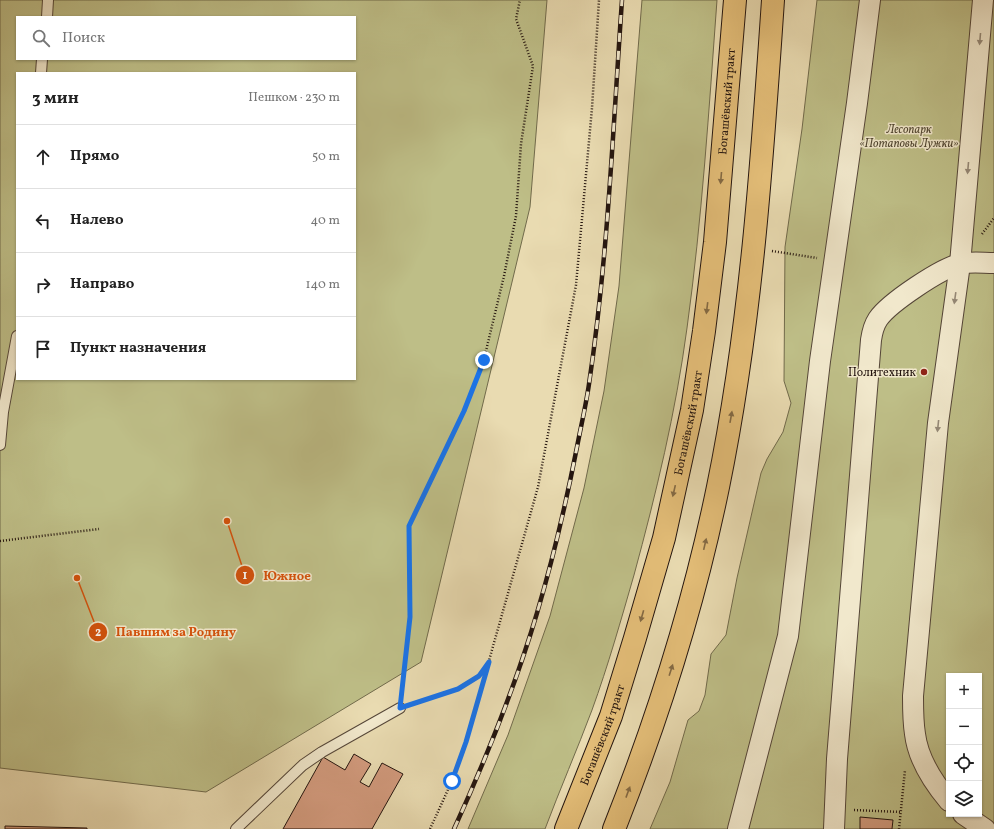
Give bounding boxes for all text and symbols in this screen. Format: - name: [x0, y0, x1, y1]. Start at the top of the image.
- search box: [16, 16, 356, 60]
- icon: search: [30, 27, 52, 49]
- text: Поиск: [62, 28, 105, 49]
- one-way arrow: [976, 33, 983, 45]
- street label: Богашёвский тракт: [715, 48, 740, 155]
- text: 3 мин: [32, 87, 79, 110]
- text: Пешком · 230 m: [248, 89, 340, 107]
- park label: Лесопарк «Потаповы Лужки»: [859, 122, 959, 152]
- icon: ahead: [32, 146, 54, 168]
- text: Прямо: [70, 146, 119, 167]
- text: 50 m: [312, 148, 340, 166]
- one-way arrow: [965, 162, 972, 174]
- one-way arrow: [718, 172, 724, 184]
- icon: left: [32, 210, 54, 232]
- text: Налево: [70, 210, 124, 231]
- text: 40 m: [311, 212, 340, 230]
- icon: right: [32, 274, 54, 296]
- text: Направо: [70, 274, 134, 295]
- text: 140 m: [306, 276, 340, 294]
- one-way arrow: [952, 292, 958, 304]
- one-way arrow: [704, 302, 711, 314]
- icon: arrive: [32, 338, 54, 360]
- text: Пункт назначения: [70, 338, 206, 359]
- route end: [475, 351, 493, 369]
- place label: Политехник: [848, 365, 917, 381]
- marker: Политехник: [919, 367, 929, 377]
- street label: Богашёвский тракт: [671, 369, 707, 477]
- one-way arrow: [728, 411, 734, 423]
- one-way arrow: [934, 420, 941, 432]
- one-way arrow: [671, 484, 677, 497]
- one-way arrow: [702, 538, 708, 550]
- callout: Южное: [235, 563, 319, 588]
- text: 1: [243, 568, 248, 584]
- text: Южное: [263, 568, 311, 586]
- one-way arrow: [638, 610, 644, 623]
- callout: Павшим за Родину: [88, 619, 244, 644]
- text: Павшим за Родину: [116, 624, 237, 642]
- text: 2: [95, 625, 101, 641]
- one-way arrow: [668, 663, 674, 675]
- map controls: [946, 673, 982, 817]
- button: +: [946, 673, 982, 709]
- street label: Богашёвский тракт: [577, 683, 629, 788]
- button: −: [946, 709, 982, 745]
- button: locate: [946, 745, 982, 781]
- route start: [443, 772, 461, 790]
- button: layers: [946, 781, 982, 817]
- one-way arrow: [625, 786, 631, 798]

